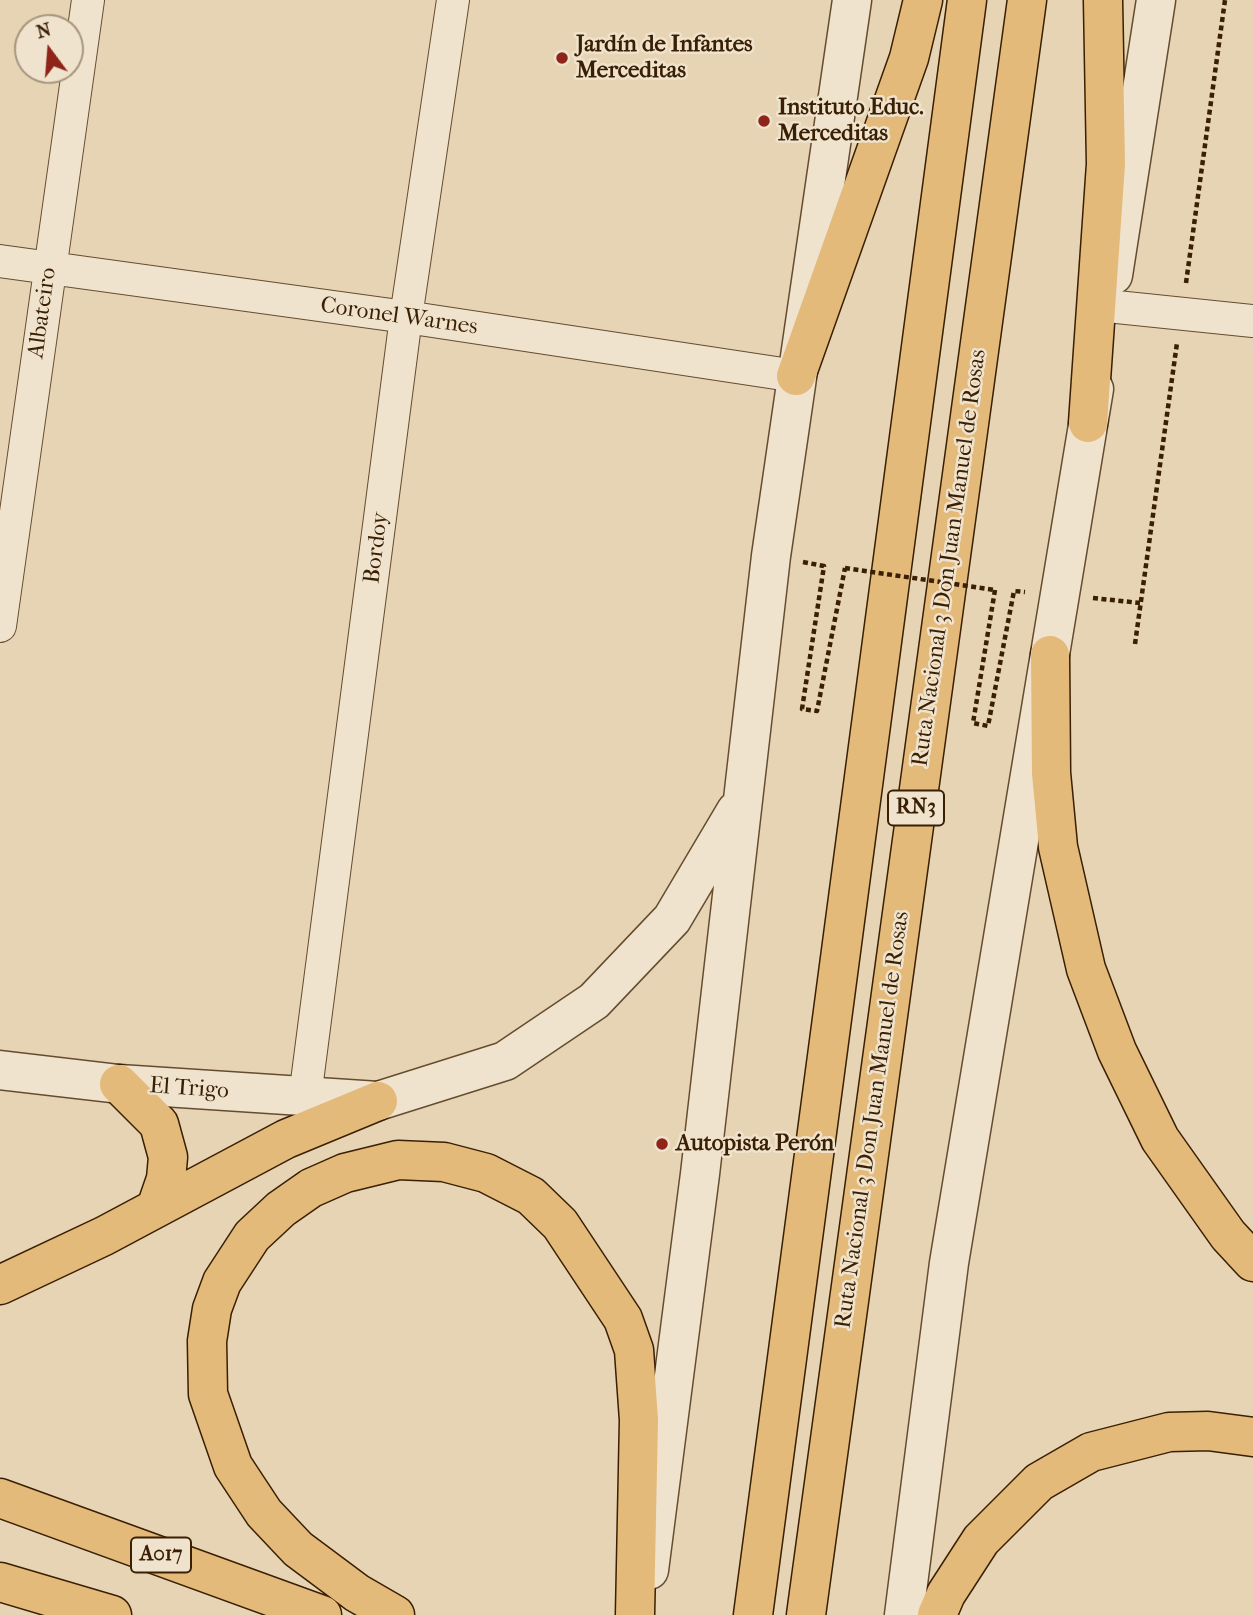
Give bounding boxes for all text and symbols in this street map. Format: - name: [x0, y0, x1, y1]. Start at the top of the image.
- north arrow: [14, 14, 84, 84]
- text: N: [34, 18, 54, 43]
- place label: Jardín de Infantes Merceditas: [576, 31, 753, 85]
- marker: Jardín de Infantes Merceditas: [554, 50, 570, 66]
- place label: Instituto Educ. Merceditas: [778, 94, 924, 148]
- marker: Instituto Educ. Merceditas: [756, 113, 772, 129]
- street label: Albateiro: [23, 266, 63, 360]
- street label: Coronel Warnes: [319, 292, 479, 342]
- street label: Ruta Nacional 3 Don Juan Manuel de Rosas: [907, 348, 993, 768]
- street label: Bordoy: [359, 511, 395, 585]
- road number: RN3: [888, 790, 944, 826]
- street label: Ruta Nacional 3 Don Juan Manuel de Rosas: [830, 910, 916, 1330]
- street label: El Trigo: [148, 1072, 230, 1106]
- place label: Autopista Perón: [676, 1130, 834, 1158]
- marker: Autopista Perón: [654, 1136, 670, 1152]
- road number: A017: [131, 1538, 191, 1572]

